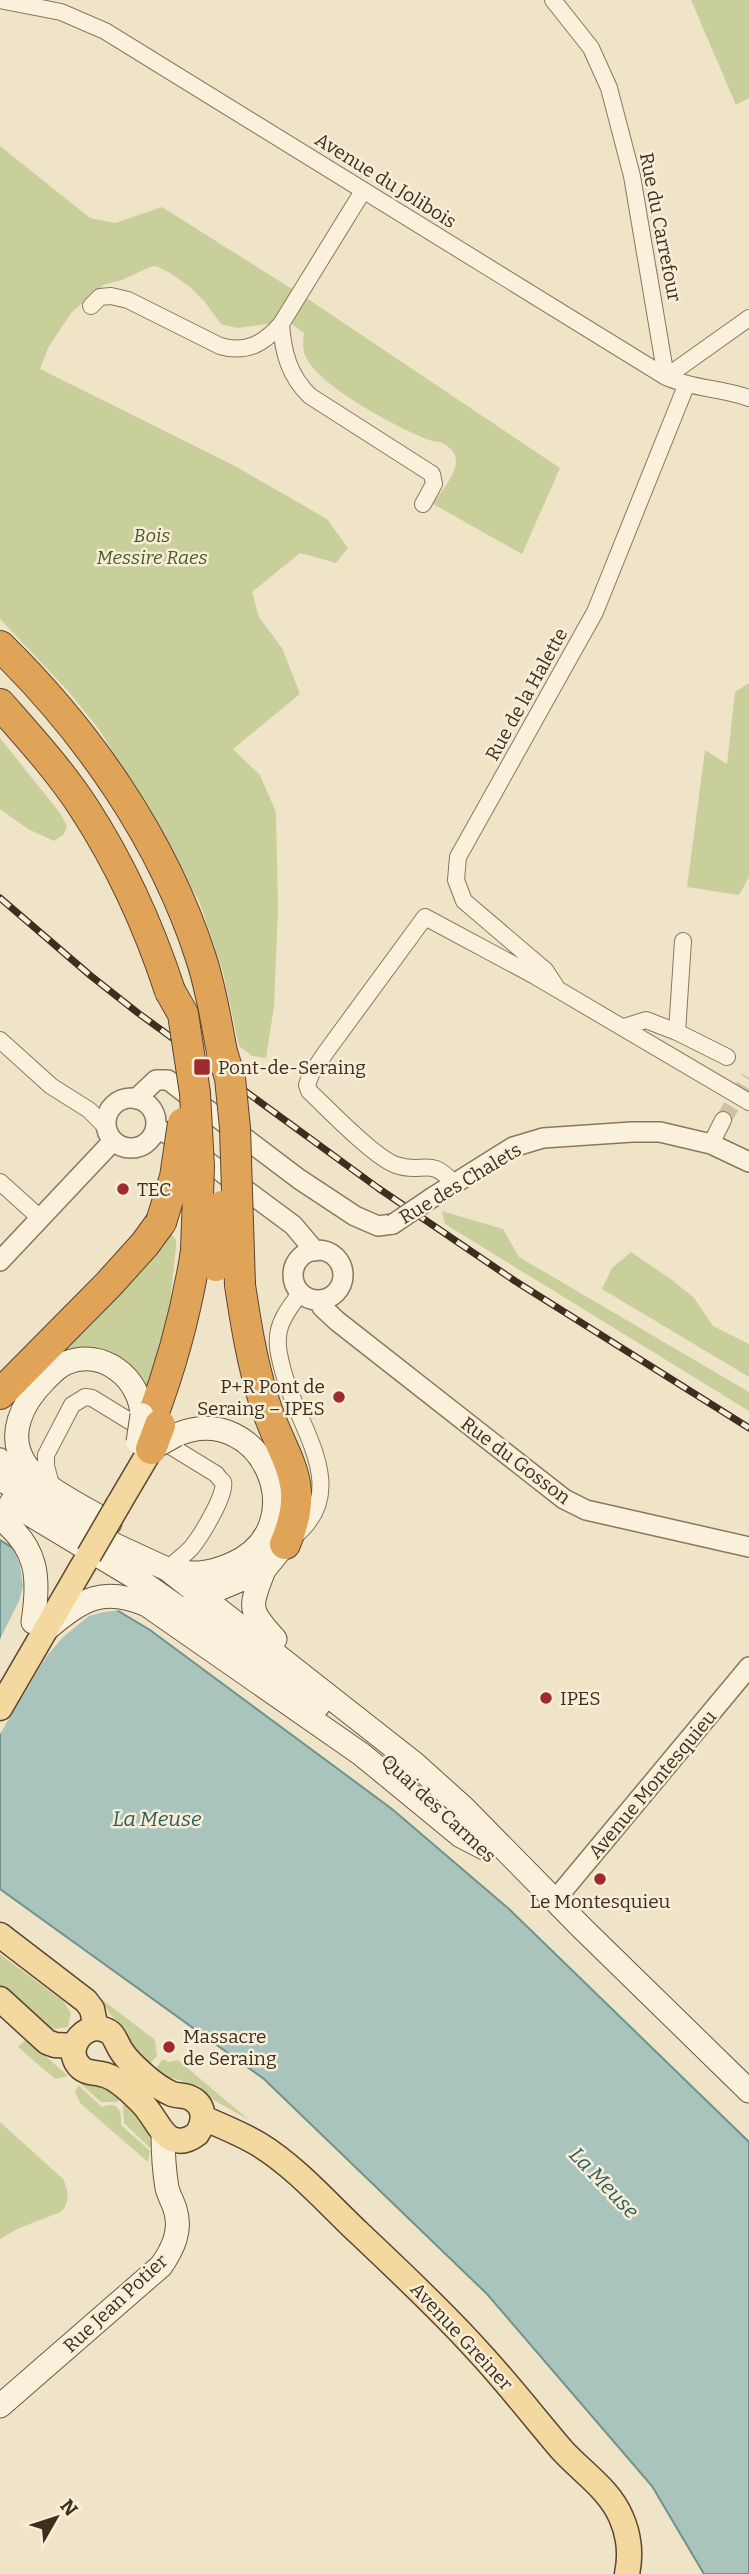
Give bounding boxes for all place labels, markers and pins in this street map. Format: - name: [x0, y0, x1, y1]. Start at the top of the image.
- place label: Pont-de-Seraing: [218, 1056, 366, 1079]
- marker: Pont-de-Seraing: [192, 1057, 212, 1077]
- place label: TEC: [137, 1178, 171, 1201]
- marker: TEC: [115, 1181, 131, 1197]
- place label: P+R Pont de Seraing – IPES: [197, 1375, 325, 1420]
- marker: P+R Pont de Seraing – IPES: [331, 1389, 347, 1405]
- place label: IPES: [560, 1687, 601, 1710]
- marker: IPES: [538, 1690, 554, 1706]
- marker: Le Montesquieu: [592, 1871, 608, 1887]
- place label: Le Montesquieu: [530, 1890, 671, 1913]
- place label: Massacre de Seraing: [183, 2025, 277, 2070]
- marker: Massacre de Seraing: [161, 2039, 177, 2055]

